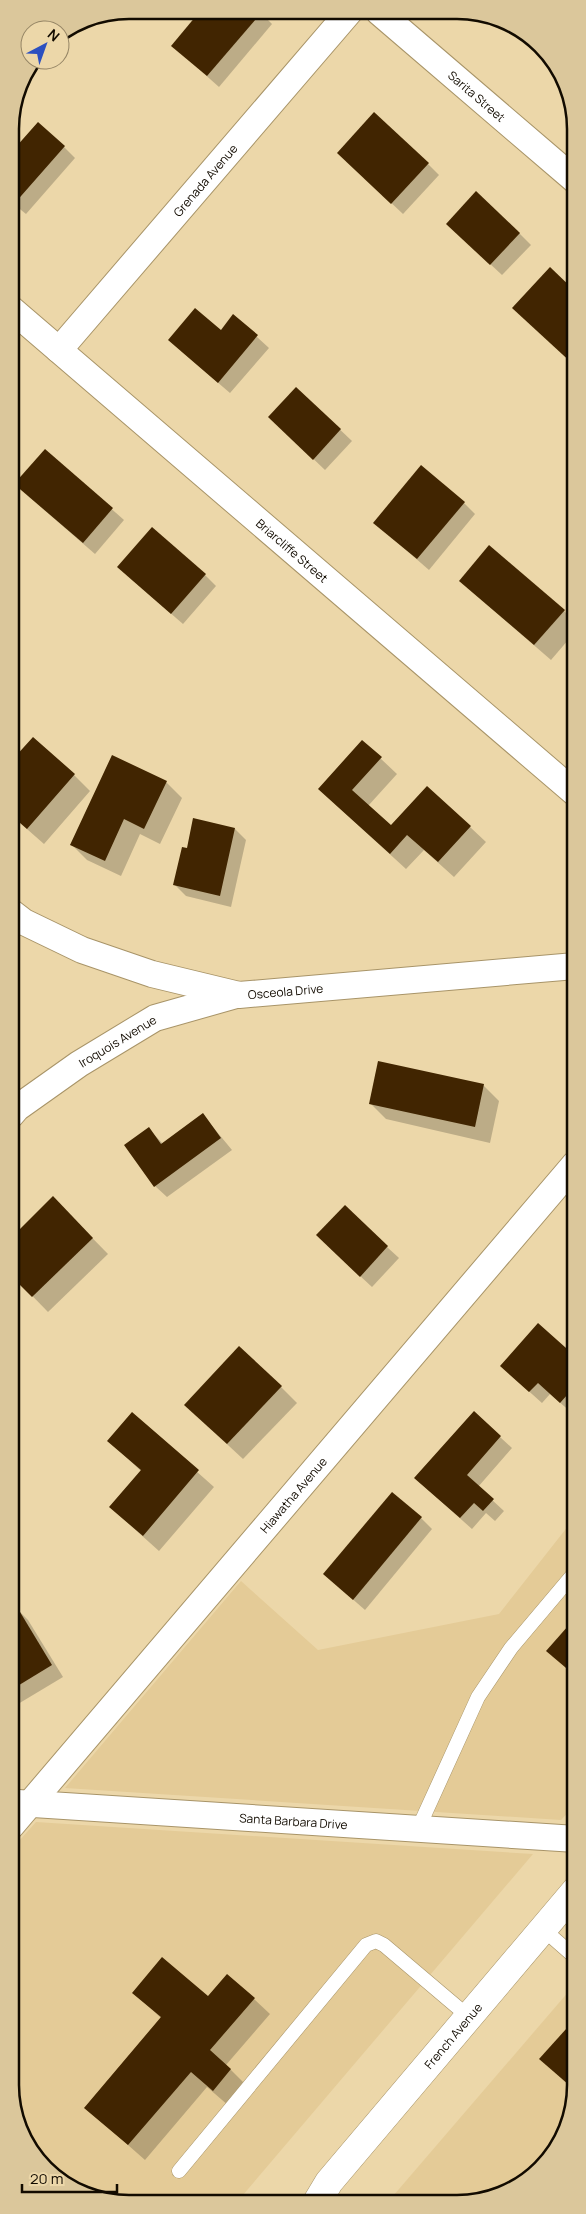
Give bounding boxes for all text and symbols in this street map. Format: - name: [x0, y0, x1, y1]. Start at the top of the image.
- north arrow: [20, 20, 70, 70]
- text: N: [44, 24, 64, 45]
- street label: Sarita Street: [445, 67, 509, 125]
- street label: Grenada Avenue: [169, 140, 241, 220]
- street label: Briarcliffe Street: [253, 515, 332, 586]
- street label: Osceola Drive: [247, 979, 324, 1003]
- street label: Iroquois Avenue: [75, 1011, 159, 1071]
- street label: Hiawatha Avenue: [256, 1453, 330, 1537]
- street label: Santa Barbara Drive: [239, 1809, 348, 1833]
- street label: French Avenue: [420, 1999, 486, 2072]
- scale bar: [22, 2162, 118, 2194]
- text: 20 m: [30, 2168, 63, 2189]

